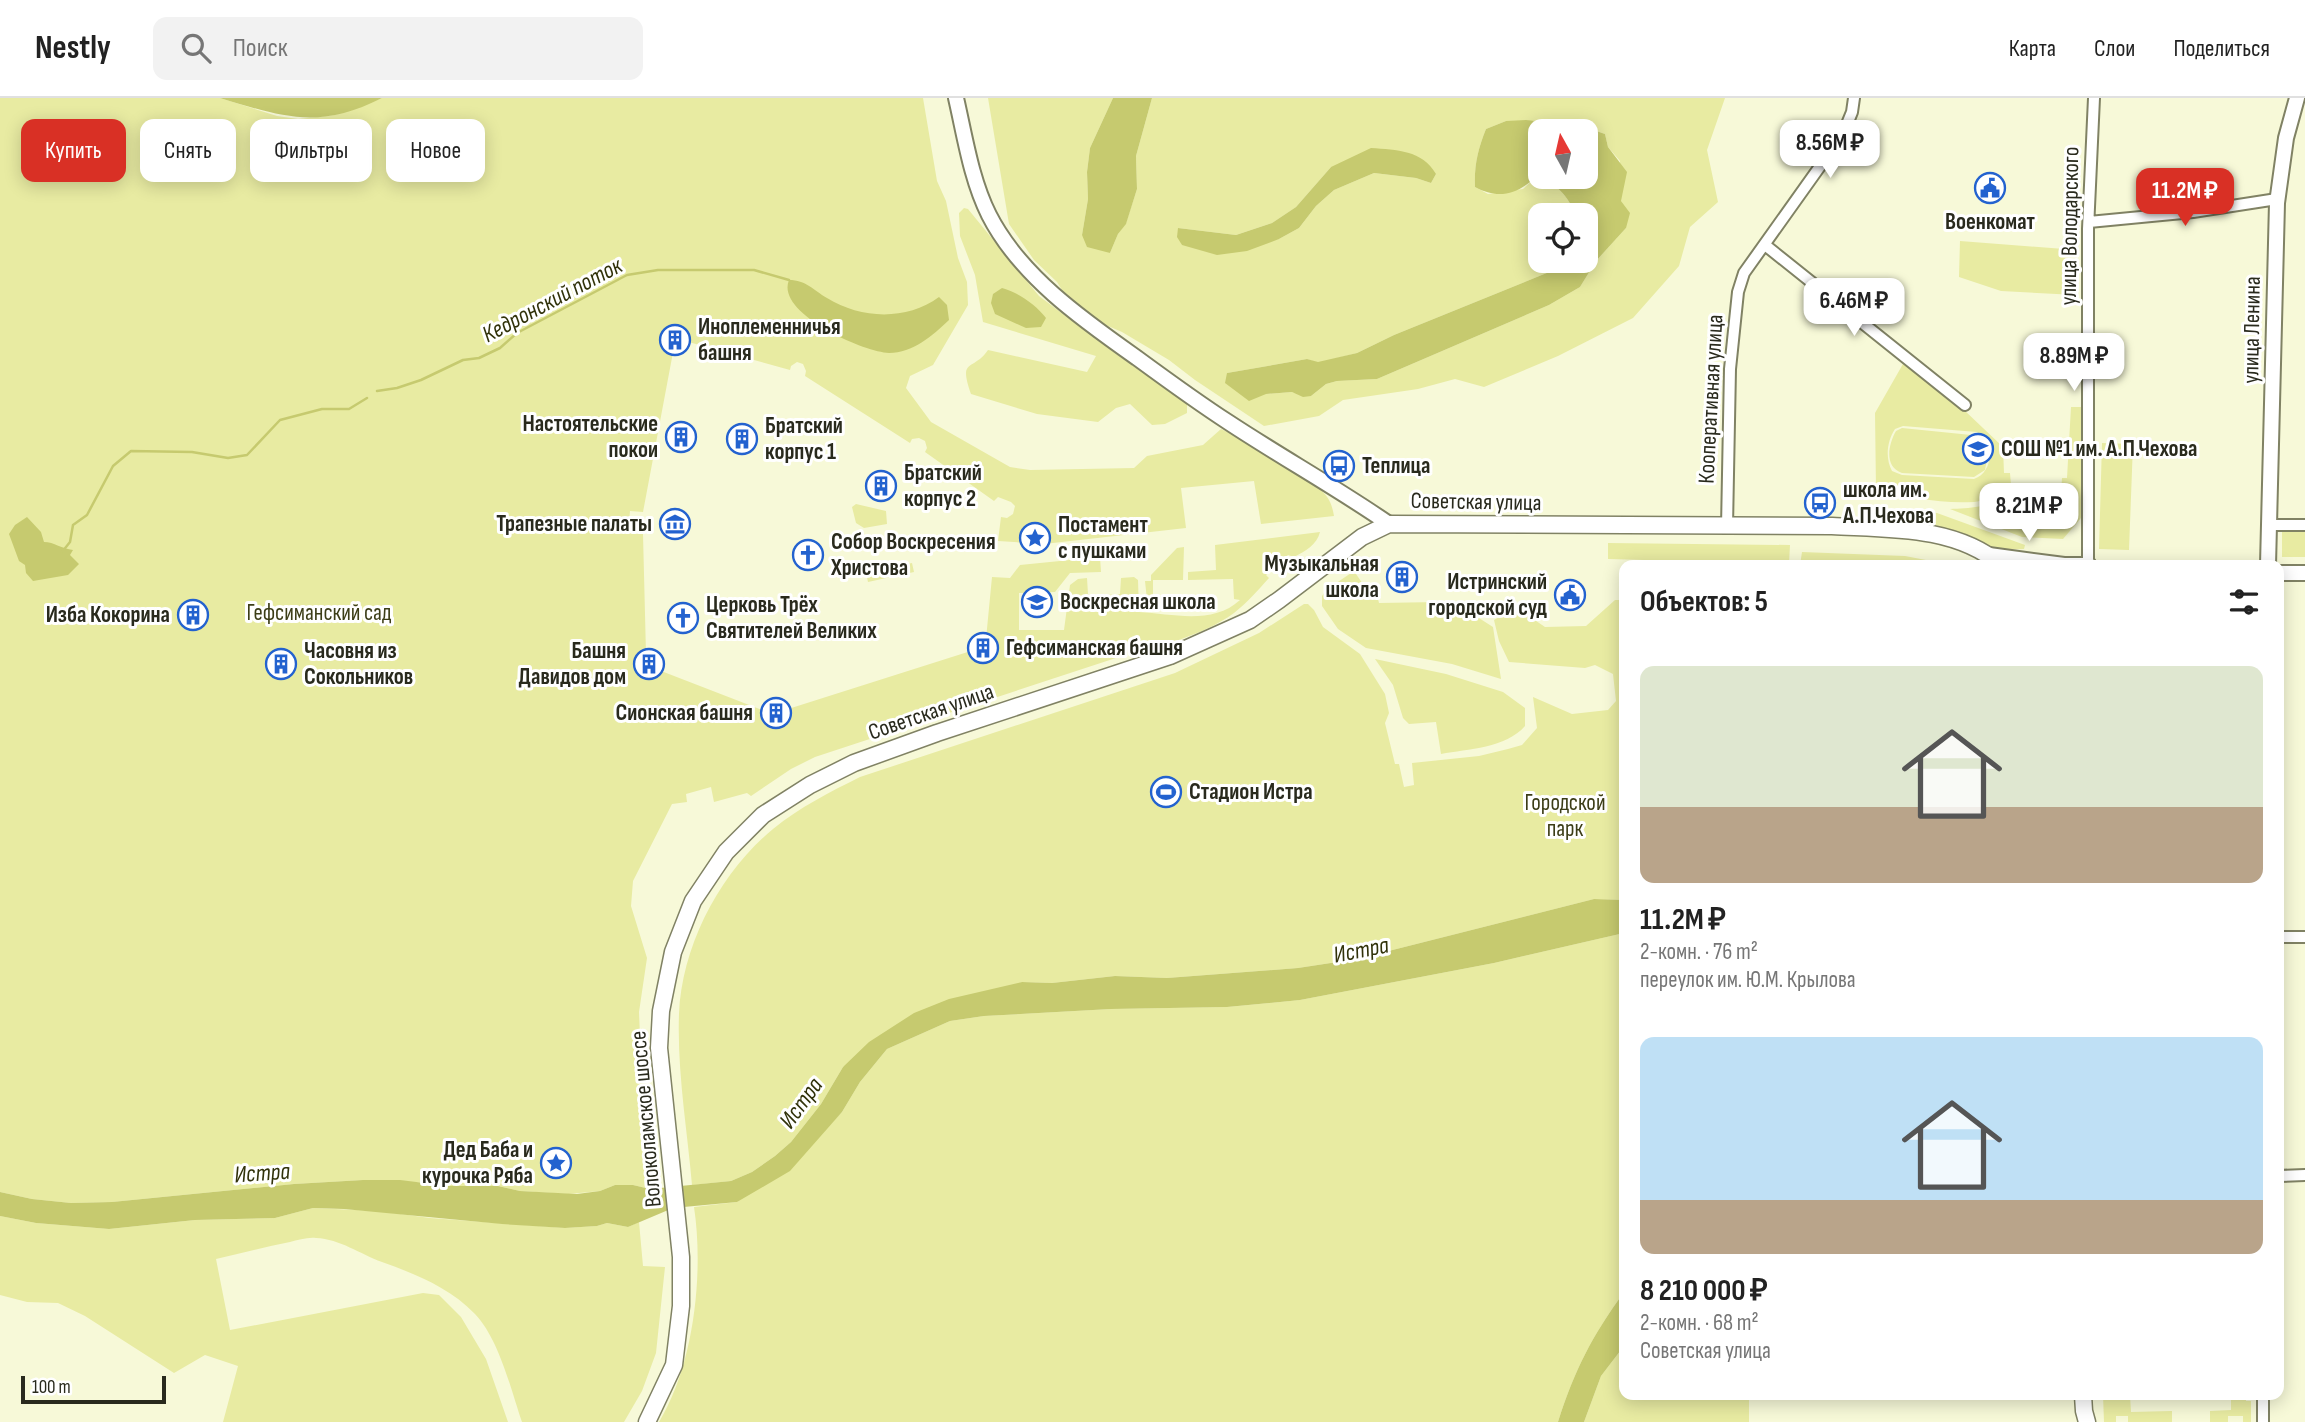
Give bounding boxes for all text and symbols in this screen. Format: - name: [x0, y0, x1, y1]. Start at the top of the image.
- search box: [153, 17, 643, 80]
- text: Nestly: [35, 28, 111, 68]
- icon: search: [177, 29, 215, 67]
- text: Поиск: [233, 33, 288, 64]
- text: Карта: [2009, 34, 2056, 63]
- text: Слои: [2094, 34, 2135, 63]
- text: Поделиться: [2173, 34, 2270, 63]
- chip: Купить: [21, 119, 126, 182]
- chip: Снять: [140, 119, 236, 182]
- chip: Фильтры: [250, 119, 372, 182]
- chip: Новое: [386, 119, 485, 182]
- north arrow: [1528, 119, 1598, 189]
- map controls: [1528, 119, 1598, 273]
- pin: 8.56M ₽: [1765, 120, 1895, 180]
- text: 8.56M ₽: [1796, 129, 1864, 157]
- street label: улица Володарского: [2055, 146, 2085, 306]
- pin: 11.2M ₽: [2120, 169, 2250, 228]
- public building icon: Военкомат: [1973, 171, 2007, 205]
- text: 11.2M ₽: [2152, 177, 2218, 205]
- button: locate: [1528, 203, 1598, 273]
- place label: Военкомат: [1945, 208, 2036, 236]
- water label: Кедронский поток: [477, 251, 628, 349]
- street label: улица Ленина: [2237, 276, 2267, 384]
- pin: 6.46M ₽: [1789, 278, 1919, 338]
- text: 6.46M ₽: [1820, 287, 1888, 315]
- place label: Иноплеменничья башня: [698, 313, 841, 367]
- street label: Кооперативная улица: [1693, 314, 1729, 484]
- building icon: Иноплеменничья башня: [658, 323, 692, 357]
- pin: 8.89M ₽: [2009, 334, 2139, 393]
- text: 8.89M ₽: [2039, 342, 2109, 370]
- place label: Настоятельские покои: [522, 410, 658, 464]
- place label: Братский корпус 1: [765, 412, 843, 466]
- building icon: Настоятельские покои: [664, 420, 698, 454]
- building icon: Братский корпус 1: [725, 422, 759, 456]
- school or university icon: СОШ №1 им. А.П.Чехова: [1961, 432, 1995, 466]
- place label: СОШ №1 им. А.П.Чехова: [2001, 435, 2197, 463]
- bus stop icon: Теплица: [1322, 449, 1356, 483]
- place label: Теплица: [1362, 452, 1430, 480]
- place label: Братский корпус 2: [904, 459, 982, 513]
- building icon: Братский корпус 2: [864, 469, 898, 503]
- place label: школа им. А.П.Чехова: [1842, 476, 1934, 530]
- pin: 8.21M ₽: [1964, 484, 2094, 543]
- bus stop icon: школа им. А.П.Чехова: [1803, 486, 1837, 520]
- street label: Советская улица: [1410, 487, 1542, 517]
- text: 8.21M ₽: [1995, 492, 2063, 520]
- museum icon: Трапезные палаты: [658, 507, 692, 541]
- place label: Трапезные палаты: [496, 510, 652, 538]
- place label: Постамент с пушками: [1058, 511, 1148, 565]
- place icon: Постамент с пушками: [1018, 521, 1052, 555]
- place label: Собор Воскресения Христова: [830, 528, 996, 582]
- church icon: Собор Воскресения Христова: [791, 538, 825, 572]
- place label: Музыкальная школа: [1264, 550, 1379, 604]
- building icon: Музыкальная школа: [1385, 560, 1419, 594]
- place label: Истринский городской суд: [1428, 568, 1547, 622]
- public building icon: Истринский городской суд: [1553, 578, 1587, 612]
- icon: filters: [2225, 583, 2263, 621]
- text: Объектов: 5: [1640, 584, 1768, 620]
- school or university icon: Воскресная школа: [1020, 585, 1054, 619]
- place label: Воскресная школа: [1060, 588, 1216, 616]
- place label: Церковь Трёх Святителей Великих: [706, 591, 877, 645]
- building icon: Изба Кокорина: [176, 598, 210, 632]
- park label: Гефсиманский сад: [247, 599, 392, 627]
- place label: Изба Кокорина: [46, 601, 170, 629]
- church icon: Церковь Трёх Святителей Великих: [666, 601, 700, 635]
- building icon: Гефсиманская башня: [966, 631, 1000, 665]
- place label: Гефсиманская башня: [1006, 634, 1183, 662]
- place label: Часовня из Сокольников: [304, 637, 413, 691]
- place label: Башня Давидов дом: [519, 637, 626, 691]
- building icon: Часовня из Сокольников: [264, 647, 298, 681]
- building icon: Башня Давидов дом: [632, 647, 666, 681]
- street label: Советская улица: [865, 677, 997, 747]
- building icon: Сионская башня: [759, 696, 793, 730]
- place label: Сионская башня: [616, 699, 753, 727]
- icon: home: [1889, 711, 2015, 837]
- sports icon: Стадион Истра: [1149, 775, 1183, 809]
- place label: Стадион Истра: [1189, 778, 1313, 806]
- park label: Городской парк: [1524, 789, 1606, 843]
- text: 11.2M ₽: [1640, 902, 1726, 938]
- water label: Истра: [1331, 930, 1391, 970]
- text: 2-комн. · 76 m²: [1640, 938, 1758, 966]
- text: переулок им. Ю.М. Крылова: [1640, 966, 1856, 994]
- street label: Волоколамское шоссе: [624, 1030, 668, 1208]
- water label: Истра: [773, 1072, 829, 1134]
- icon: home: [1889, 1082, 2015, 1208]
- place label: Дед Баба и курочка Ряба: [422, 1136, 533, 1190]
- place icon: Дед Баба и курочка Ряба: [539, 1146, 573, 1180]
- water label: Истра: [233, 1157, 291, 1189]
- text: 8 210 000 ₽: [1640, 1273, 1768, 1309]
- text: 2-комн. · 68 m²: [1640, 1309, 1759, 1337]
- text: Советская улица: [1640, 1337, 1771, 1365]
- scale bar: [21, 1373, 166, 1405]
- text: 100 m: [32, 1376, 71, 1399]

